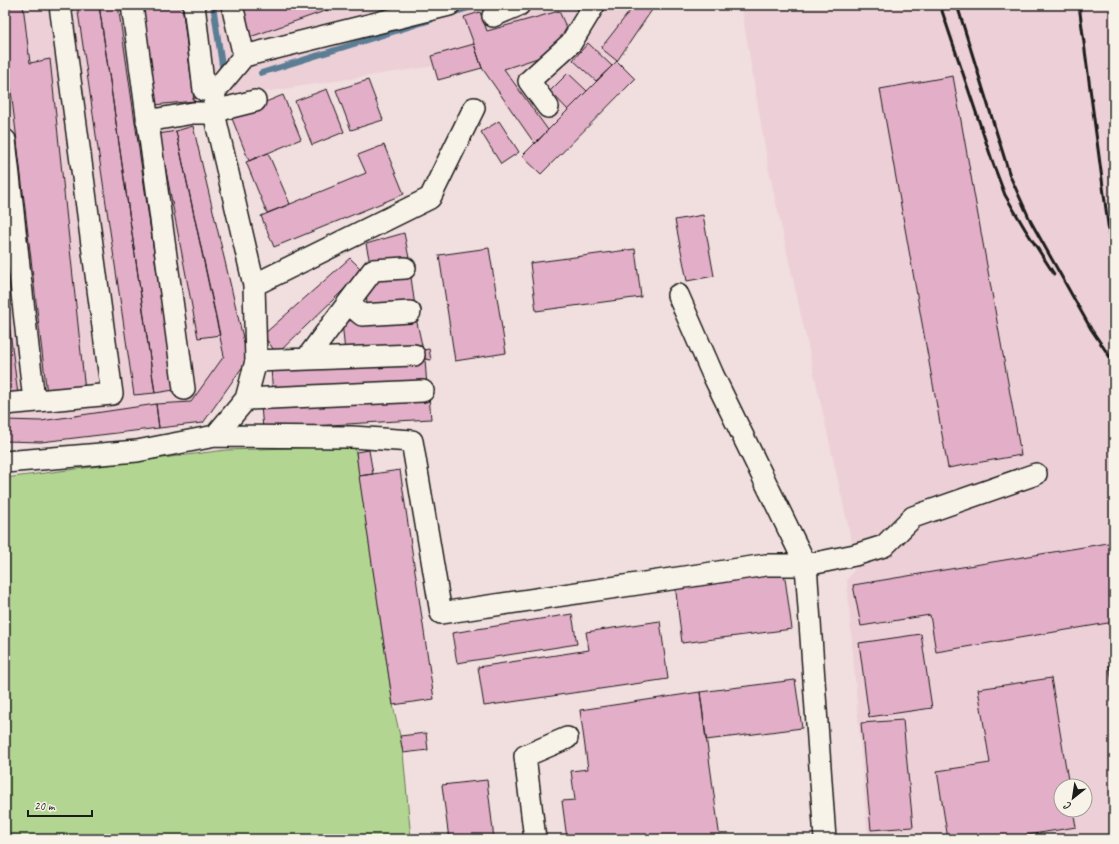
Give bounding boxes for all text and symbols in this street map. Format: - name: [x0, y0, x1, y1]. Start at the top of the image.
- north arrow: [1053, 778, 1093, 818]
- scale bar: [28, 792, 92, 818]
- text: 20 m: [34, 798, 56, 814]
- text: С: [1061, 798, 1074, 814]

